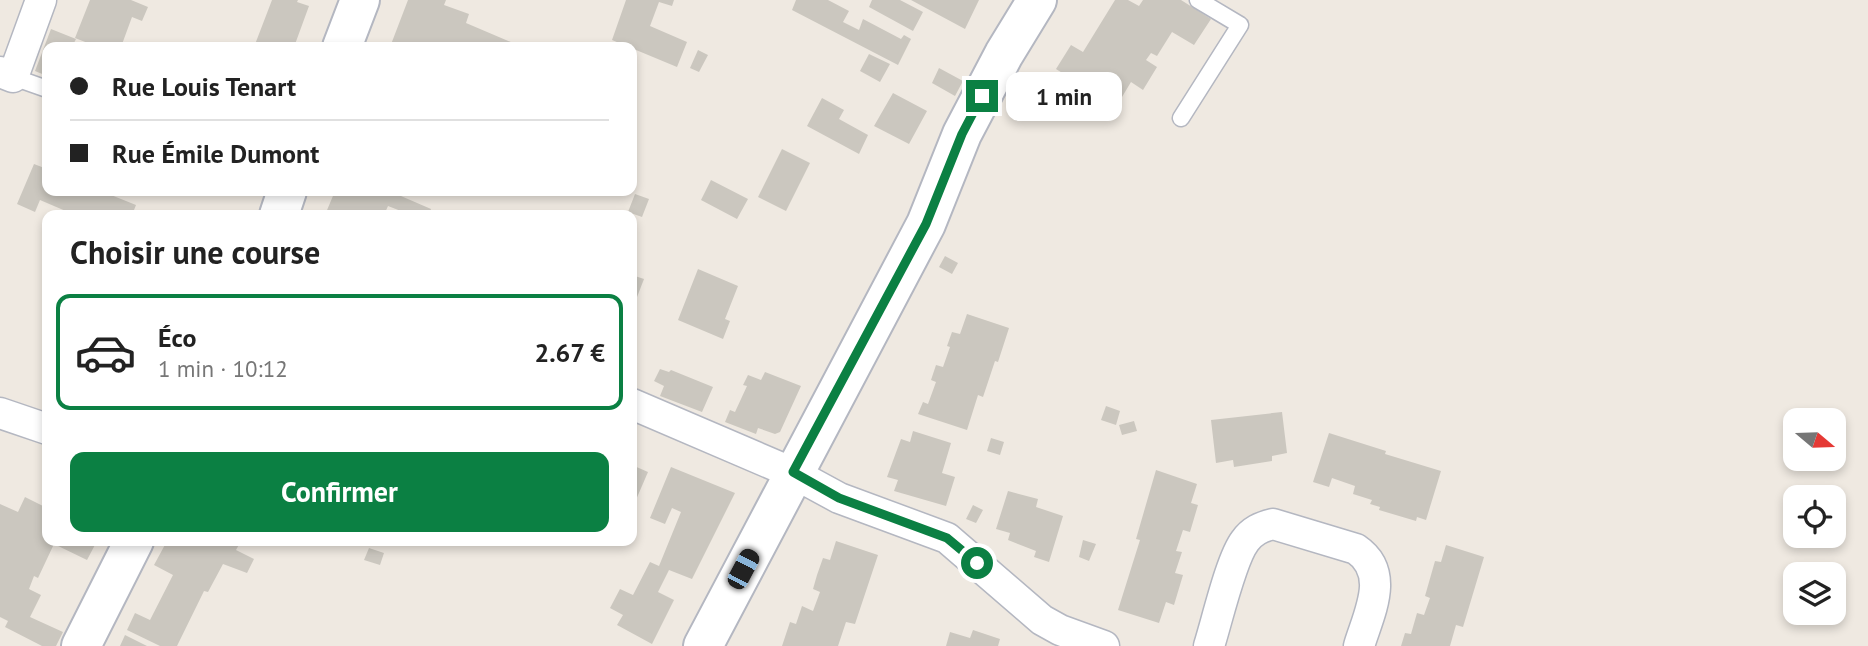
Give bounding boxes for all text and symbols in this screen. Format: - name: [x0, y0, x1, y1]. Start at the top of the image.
- text: Rue Louis Tenart: [112, 70, 296, 103]
- callout: 1 min: [1006, 72, 1122, 120]
- route end: [966, 80, 998, 112]
- text: 1 min: [1036, 82, 1092, 111]
- text: Rue Émile Dumont: [112, 137, 319, 170]
- text: Choisir une course: [70, 231, 320, 273]
- icon: car: [74, 321, 137, 384]
- text: Éco: [158, 321, 196, 354]
- text: 2.67 €: [534, 336, 605, 369]
- text: 1 min · 10:12: [158, 354, 288, 383]
- north arrow: [1783, 408, 1846, 471]
- map controls: [1783, 408, 1846, 625]
- button: Confirmer: [70, 452, 609, 532]
- button: locate: [1783, 485, 1846, 548]
- car: [724, 546, 763, 592]
- route start: [961, 547, 993, 579]
- button: layers: [1783, 562, 1846, 625]

